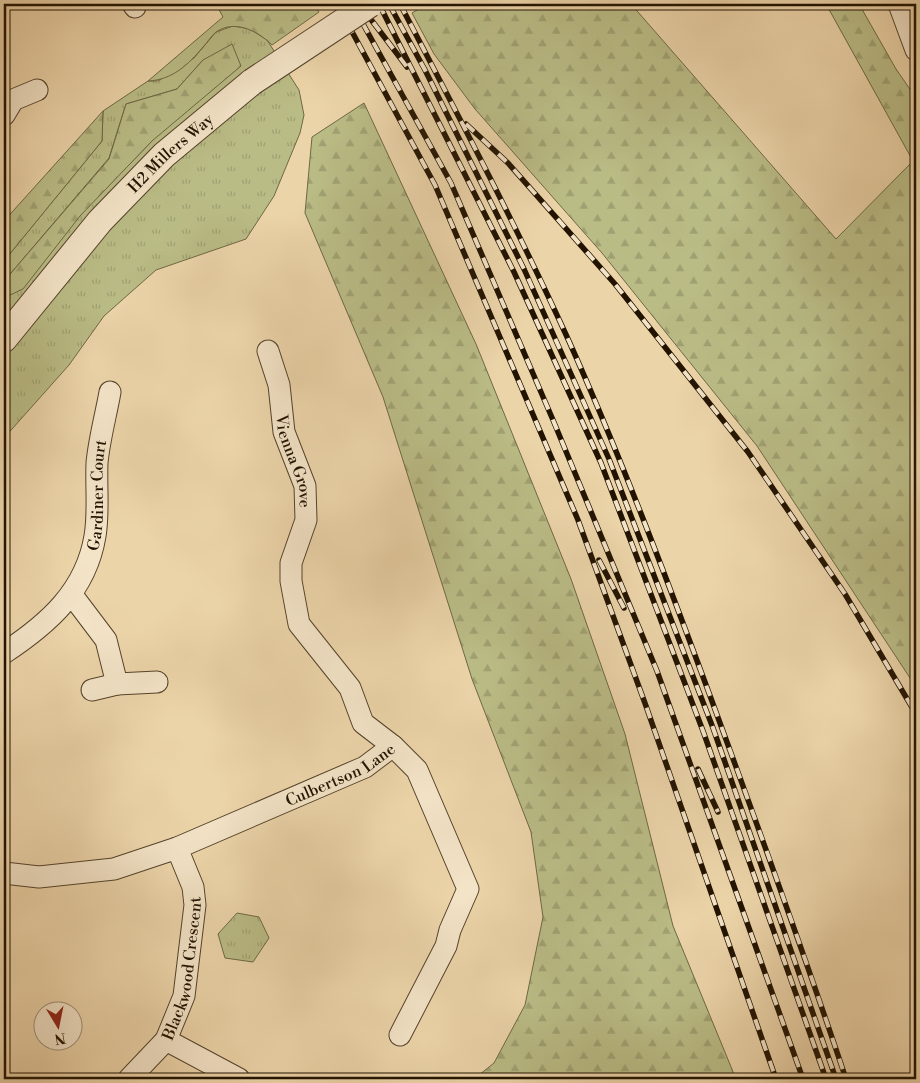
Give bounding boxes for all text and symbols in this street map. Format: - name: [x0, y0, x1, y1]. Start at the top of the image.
- street label: H2 Millers Way: [124, 109, 218, 197]
- street label: Vienna Grove: [271, 412, 315, 508]
- street label: Gardiner Court: [83, 438, 111, 553]
- street label: Culbertson Lane: [283, 739, 399, 811]
- street label: Blackwood Crescent: [158, 895, 206, 1044]
- north arrow: [32, 1000, 82, 1050]
- text: N: [53, 1028, 67, 1048]

